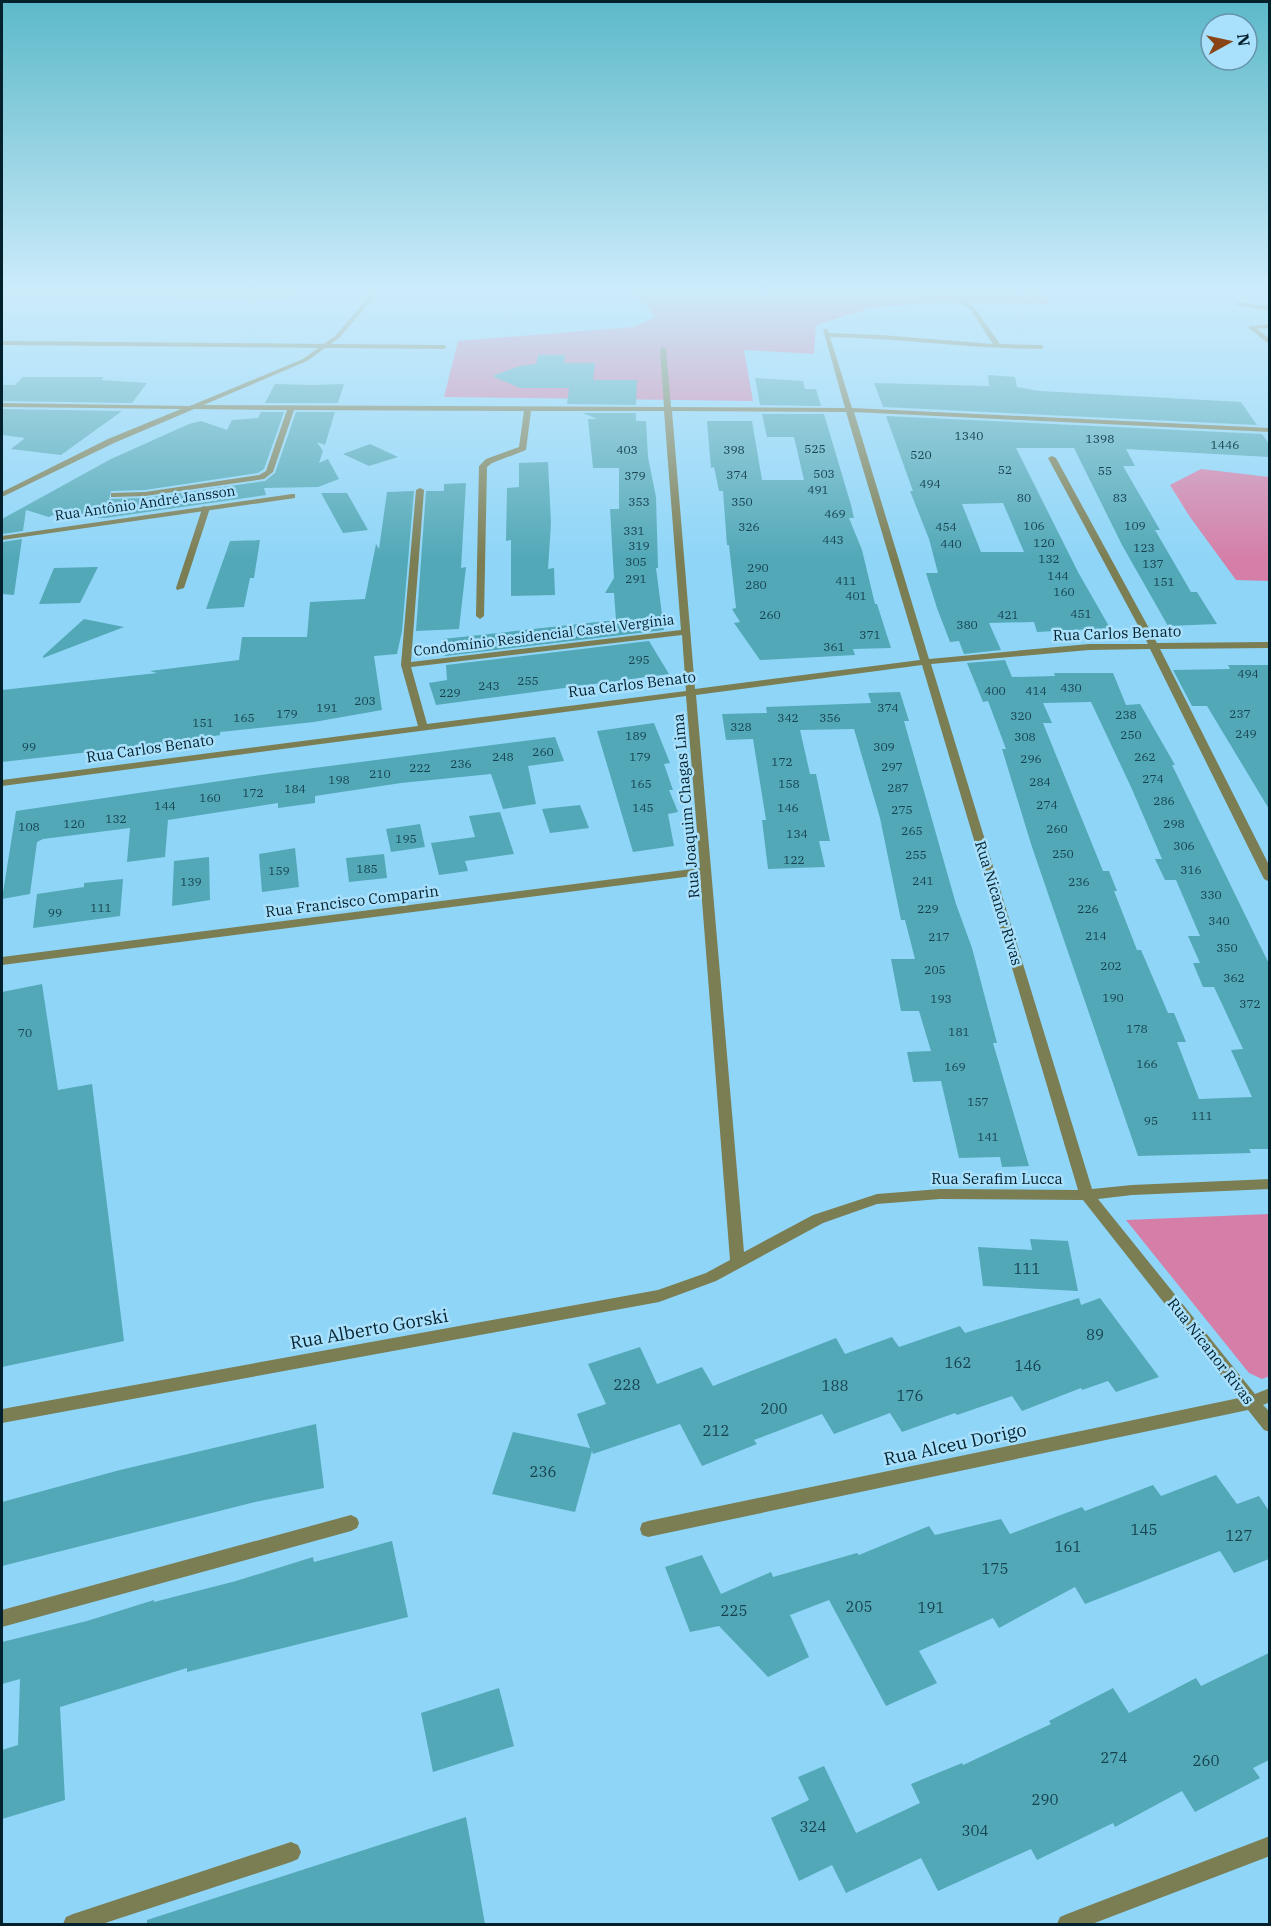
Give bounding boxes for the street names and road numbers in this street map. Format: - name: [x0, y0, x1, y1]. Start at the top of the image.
- street label: Rua Antônio André Jansson: [54, 481, 236, 525]
- street label: Condomínio Residencial Castel Vergínia: [413, 610, 676, 660]
- street label: Rua Carlos Benato: [1052, 621, 1182, 645]
- street label: Rua Carlos Benato: [567, 667, 697, 701]
- street label: Rua Joaquim Chagas Lima: [668, 713, 704, 899]
- street label: Rua Carlos Benato: [85, 730, 215, 766]
- street label: Rua Nicanor Rivas: [971, 838, 1027, 968]
- street label: Rua Francisco Comparin: [264, 881, 440, 921]
- street label: Rua Serafim Lucca: [931, 1169, 1063, 1188]
- street label: Rua Nicanor Rivas: [1164, 1294, 1258, 1408]
- street label: Rua Alberto Gorski: [288, 1304, 450, 1354]
- street label: Rua Alceu Dorigo: [882, 1418, 1028, 1470]

